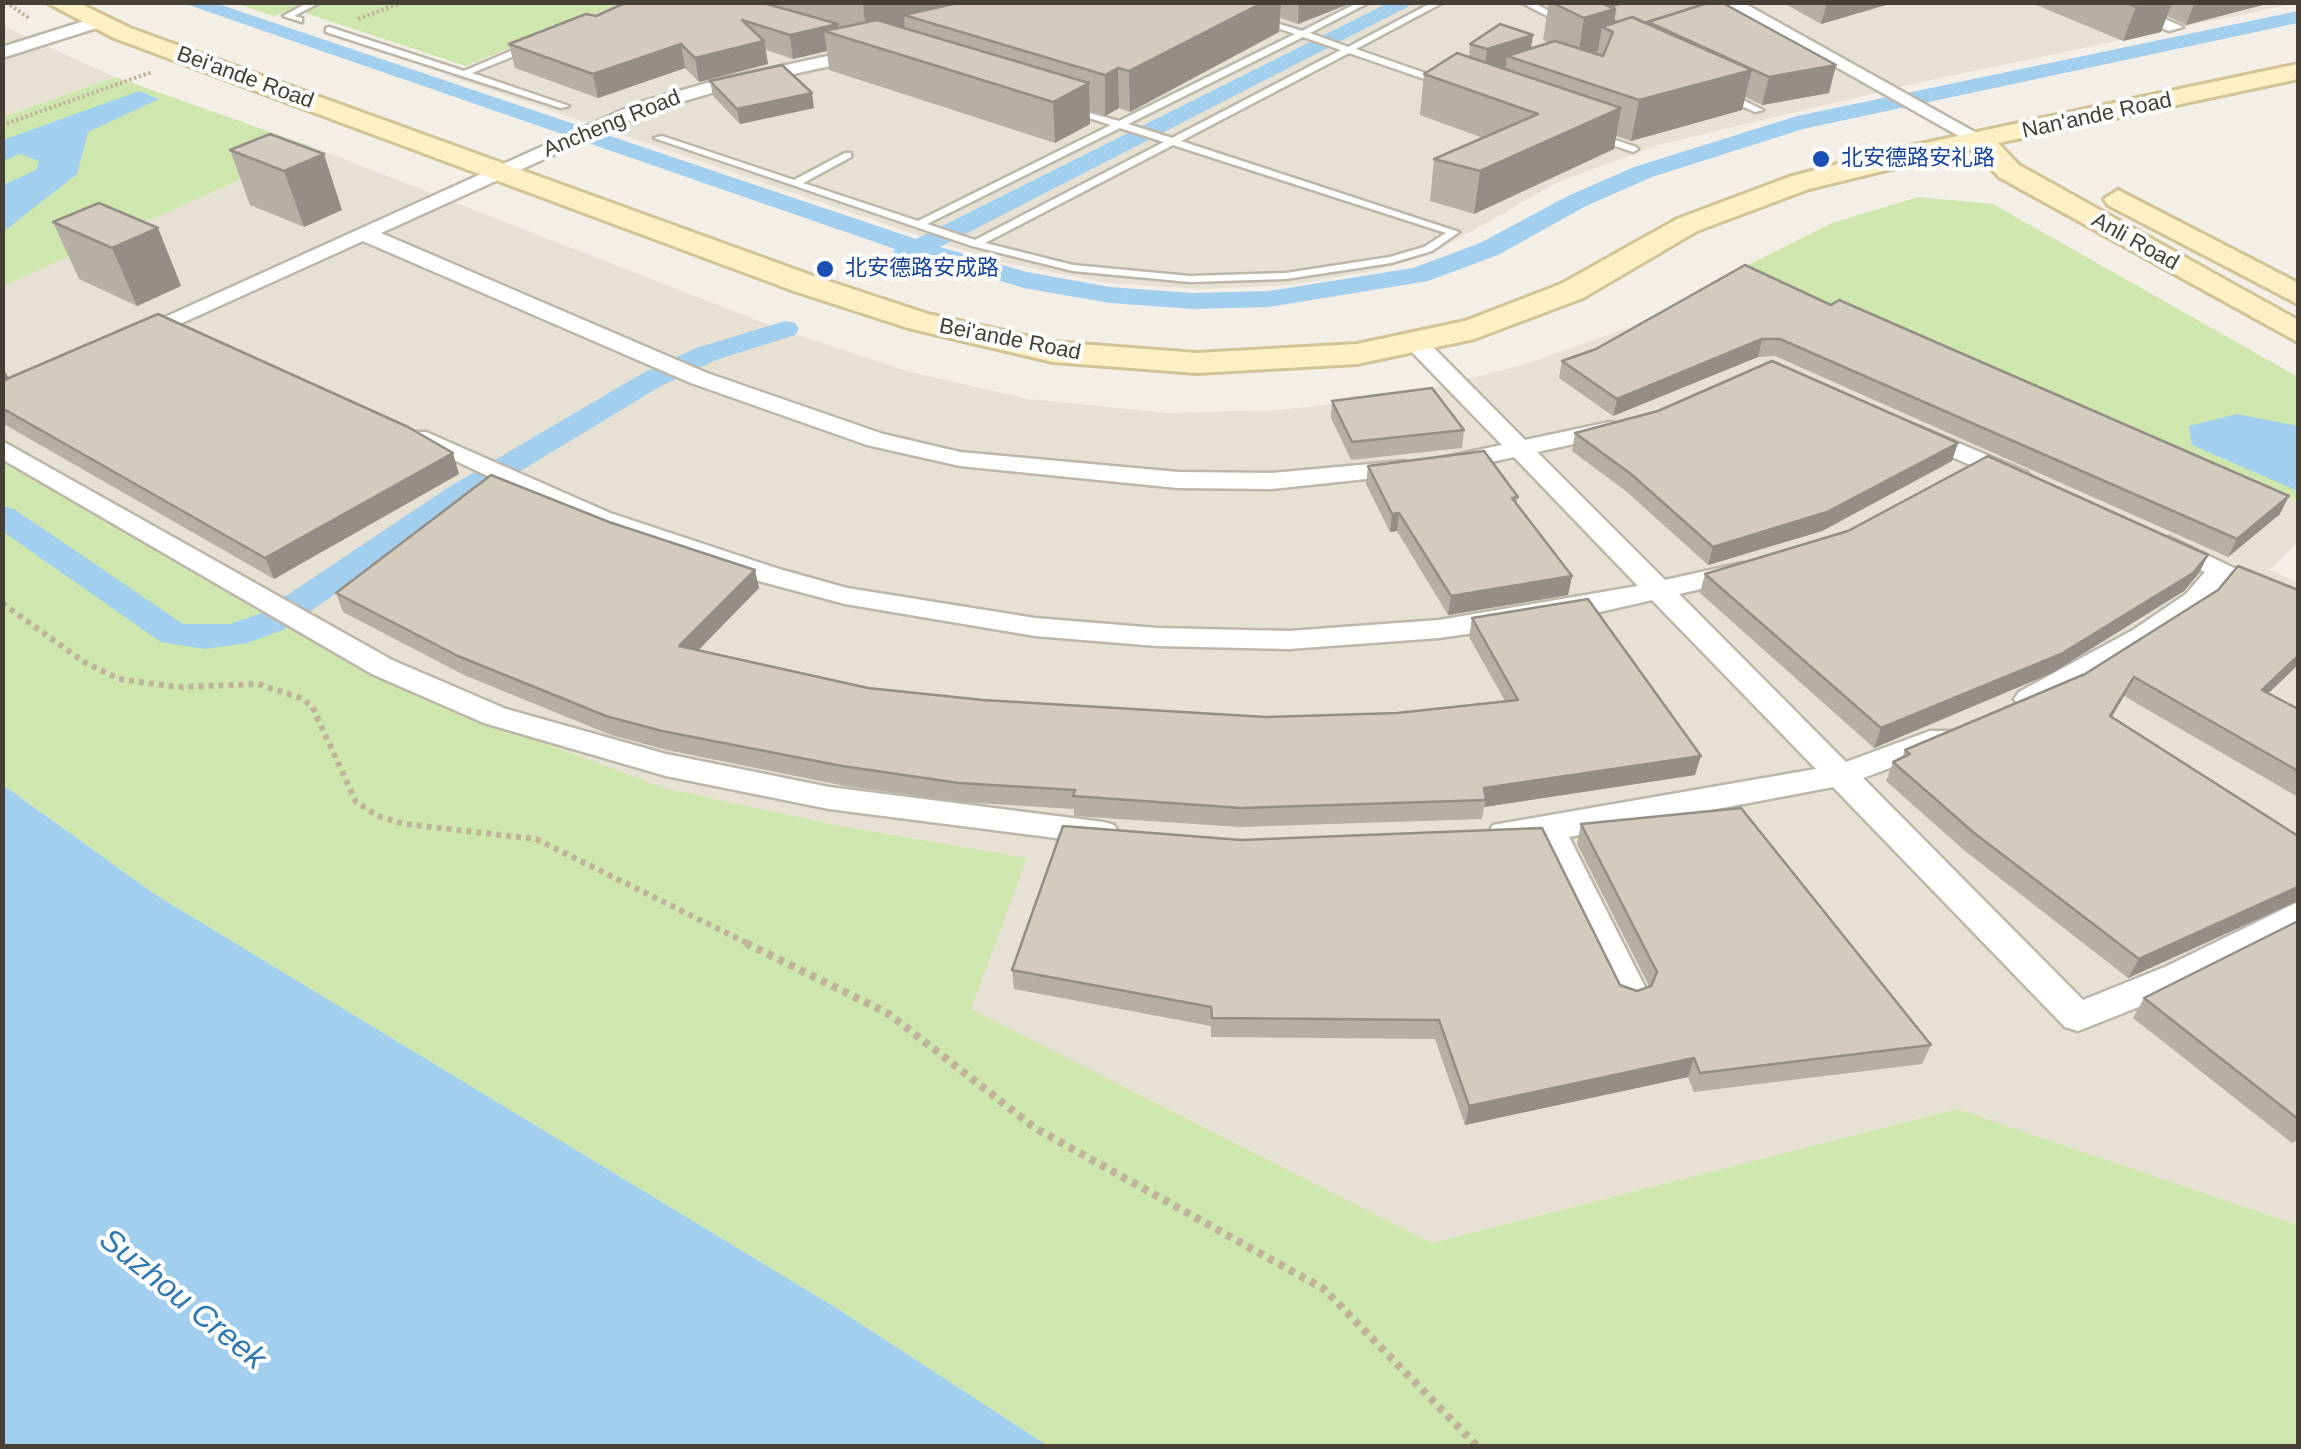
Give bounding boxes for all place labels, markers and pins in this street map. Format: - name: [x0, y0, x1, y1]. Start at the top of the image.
- place label: 北安德路安礼路: [1841, 146, 1995, 172]
- marker: 北安德路安礼路: [1810, 148, 1832, 170]
- place label: 北安德路安成路: [845, 256, 999, 282]
- marker: 北安德路安成路: [814, 258, 836, 280]

